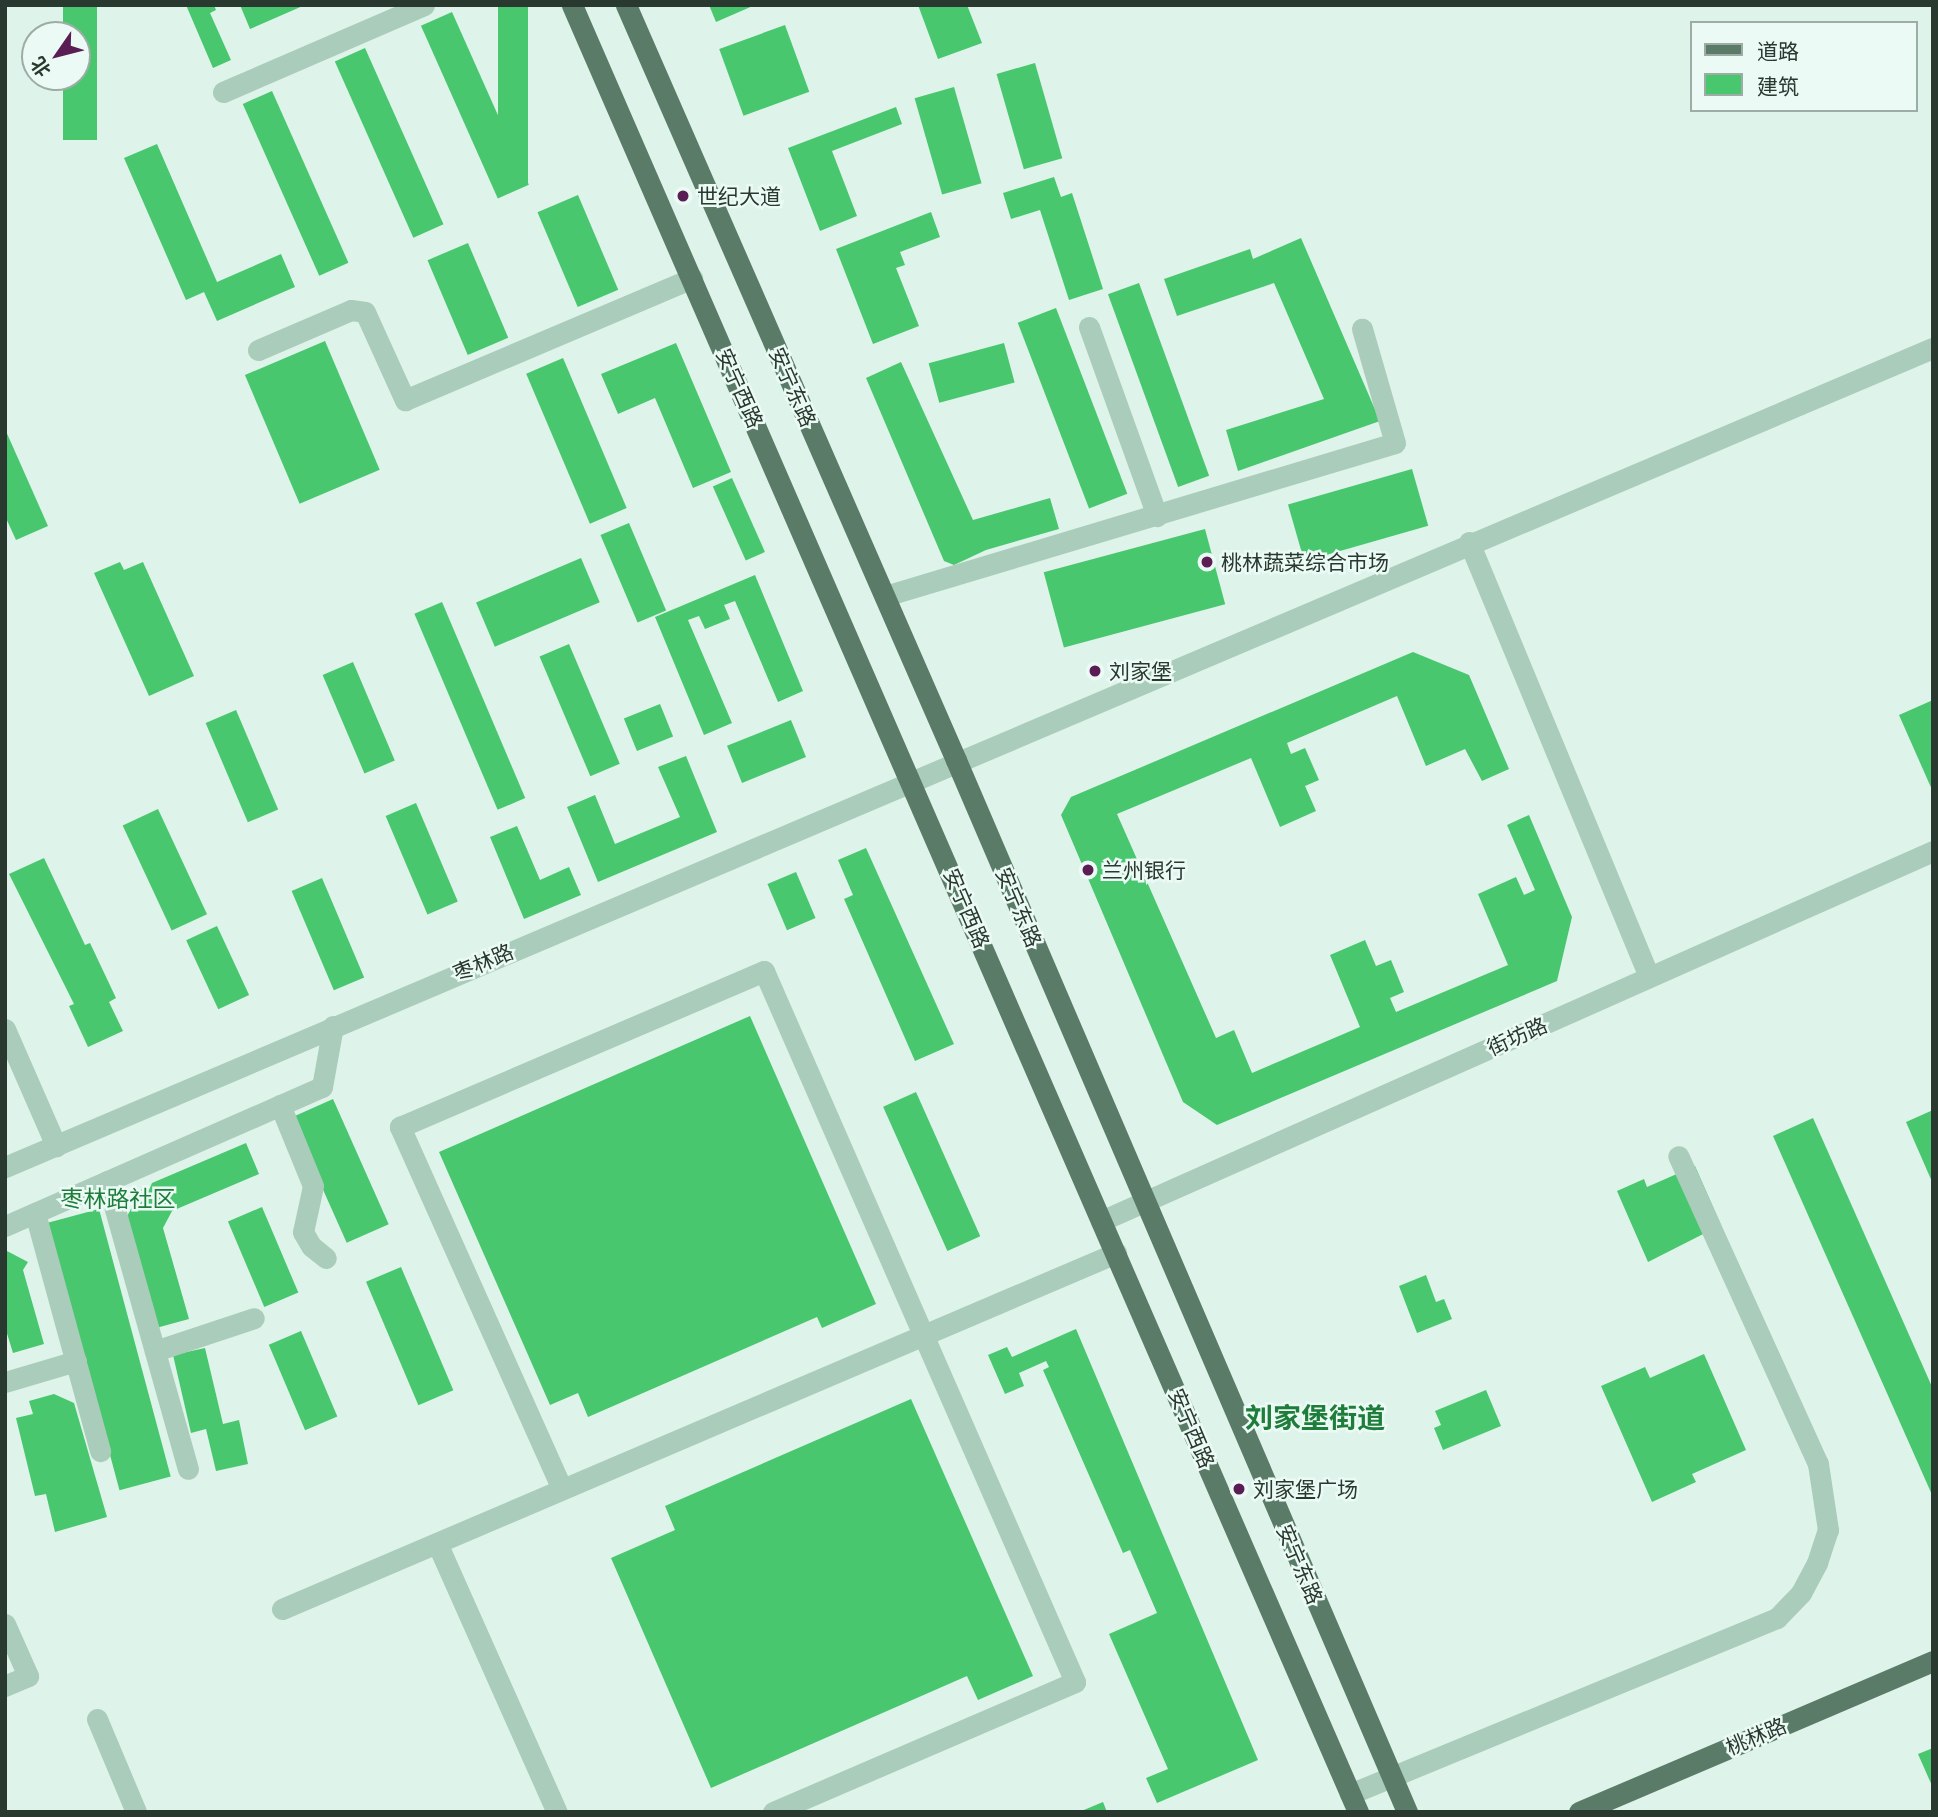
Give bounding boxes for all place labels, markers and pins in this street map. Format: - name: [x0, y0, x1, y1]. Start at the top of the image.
- place label: 世纪大道: [697, 183, 781, 209]
- marker: 世纪大道: [675, 188, 691, 204]
- place label: 桃林蔬菜综合市场: [1221, 549, 1389, 575]
- marker: 桃林蔬菜综合市场: [1199, 554, 1215, 570]
- place label: 刘家堡: [1109, 658, 1172, 684]
- marker: 刘家堡: [1087, 663, 1103, 679]
- place label: 兰州银行: [1102, 857, 1186, 883]
- marker: 兰州银行: [1080, 862, 1096, 878]
- place label: 刘家堡广场: [1253, 1476, 1358, 1502]
- marker: 刘家堡广场: [1231, 1481, 1247, 1497]

